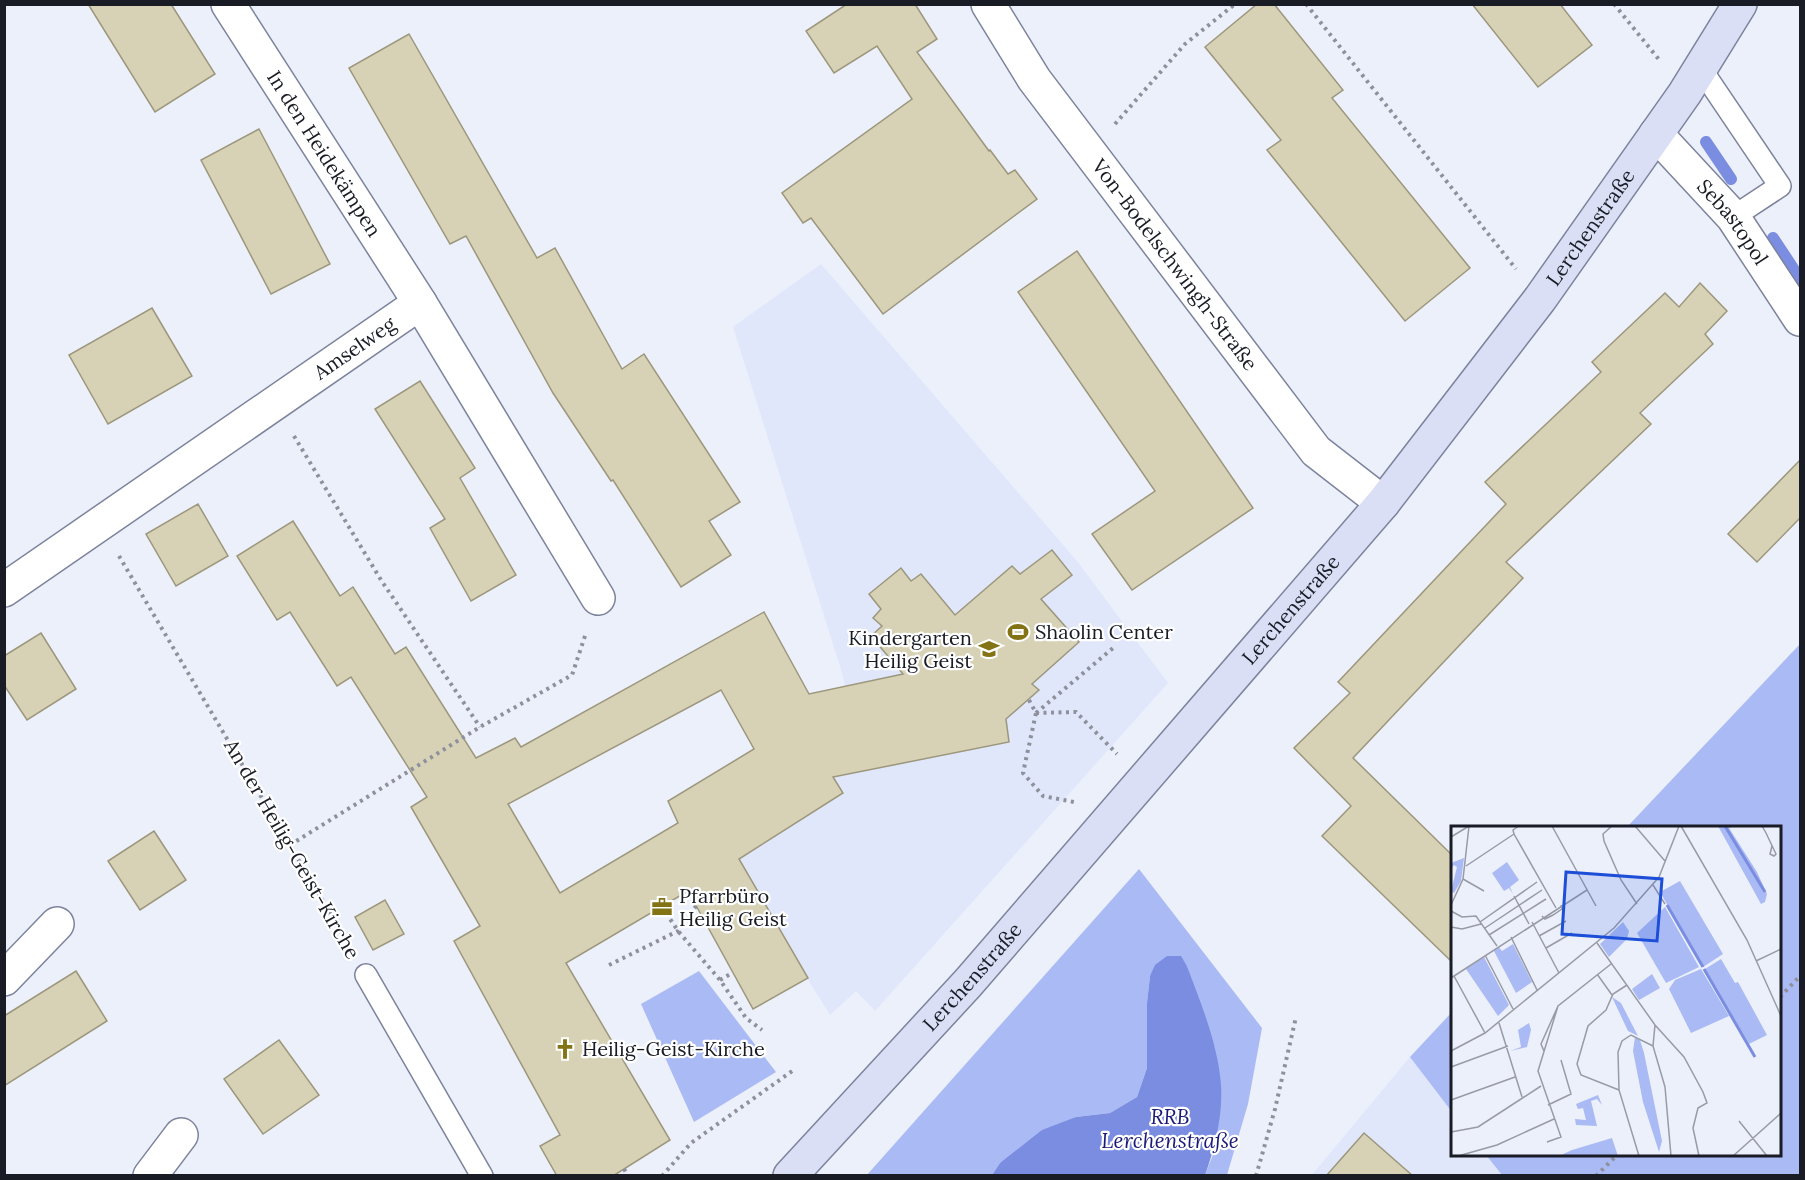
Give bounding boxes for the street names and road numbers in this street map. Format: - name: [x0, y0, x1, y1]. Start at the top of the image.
- street label: In den Heidekämpen: [262, 66, 387, 241]
- street label: Von-Bodelschwingh-Straße: [1086, 153, 1263, 375]
- street label: Lerchenstraße: [1540, 164, 1640, 290]
- street label: Sebastopol: [1692, 174, 1774, 269]
- street label: Amselweg: [308, 310, 401, 385]
- street label: Lerchenstraße: [1236, 549, 1345, 669]
- street label: An der Heilig-Geist-Kirche: [219, 734, 366, 963]
- street label: Lerchenstraße: [917, 917, 1027, 1036]

